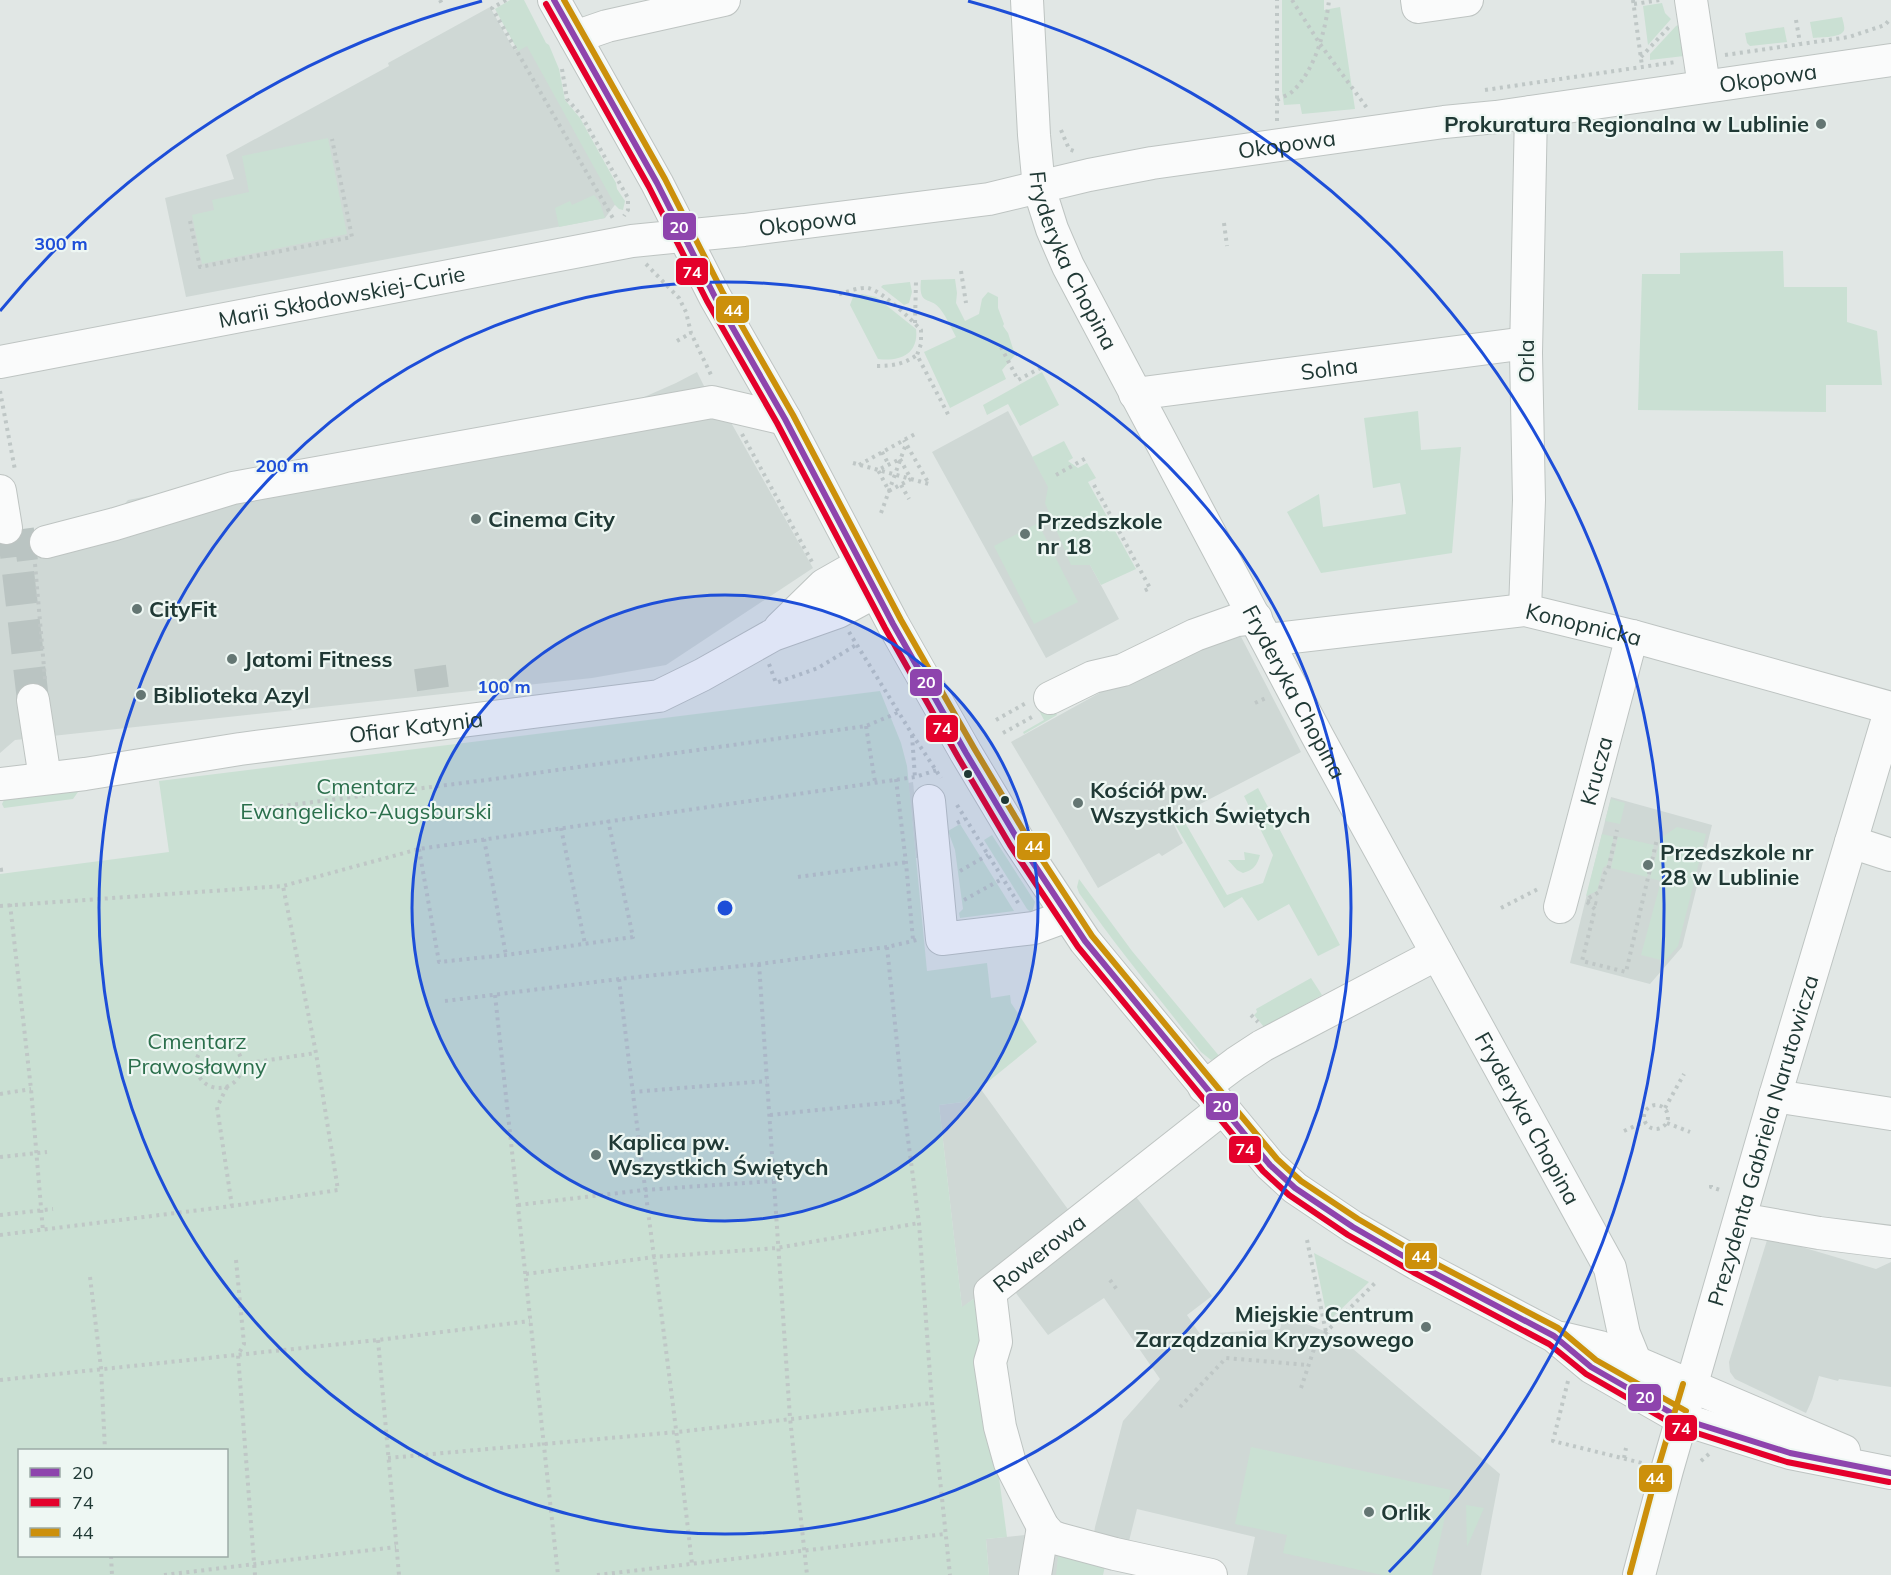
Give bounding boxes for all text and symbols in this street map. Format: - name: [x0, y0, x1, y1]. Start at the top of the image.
- street label: Okopowa: [1717, 57, 1819, 99]
- place label: Prokuratura Regionalna w Lublinie: [1444, 110, 1809, 138]
- marker: Prokuratura Regionalna w Lublinie: [1814, 117, 1828, 131]
- street label: Okopowa: [1236, 123, 1337, 165]
- street label: Fryderyka Chopina: [1023, 170, 1124, 355]
- street label: Okopowa: [757, 202, 858, 242]
- line badge: 20: [662, 212, 697, 241]
- text: 20: [669, 217, 689, 237]
- text: 300 m: [34, 232, 88, 255]
- line badge: 74: [675, 257, 709, 286]
- street label: Marii Skłodowskiej-Curie: [216, 259, 468, 334]
- text: 74: [682, 262, 702, 282]
- line badge: 44: [715, 295, 750, 324]
- text: 44: [723, 300, 743, 320]
- street label: Orla: [1512, 339, 1540, 383]
- street label: Solna: [1299, 351, 1360, 386]
- text: 200 m: [255, 454, 309, 477]
- place label: Cinema City: [488, 505, 615, 533]
- place label: Przedszkole nr 18: [1037, 507, 1162, 560]
- marker: Cinema City: [469, 512, 483, 526]
- marker: Przedszkole nr 18: [1018, 527, 1032, 541]
- place label: CityFit: [149, 595, 217, 623]
- street label: Konopnicka: [1523, 597, 1645, 652]
- street label: Fryderyka Chopina: [1236, 600, 1352, 784]
- marker: CityFit: [130, 602, 144, 616]
- place label: Jatomi Fitness: [244, 645, 392, 673]
- marker: Jatomi Fitness: [225, 652, 239, 666]
- line badge: 20: [909, 668, 943, 697]
- text: 20: [916, 672, 936, 692]
- text: 100 m: [477, 675, 531, 698]
- place label: Biblioteka Azyl: [153, 681, 310, 709]
- marker: Biblioteka Azyl: [134, 688, 148, 702]
- street label: Ofiar Katynia: [347, 704, 485, 749]
- line badge: 74: [925, 714, 959, 743]
- text: 74: [932, 718, 952, 738]
- street label: Krucza: [1574, 733, 1619, 808]
- unlabelled marker: [962, 768, 974, 780]
- park label: Cmentarz Ewangelicko-Augsburski: [240, 772, 492, 825]
- place label: Kościół pw. Wszystkich Świętych: [1090, 776, 1311, 829]
- unlabelled marker: [999, 794, 1011, 806]
- marker: Kościół pw. Wszystkich Świętych: [1071, 796, 1085, 810]
- line badge: 44: [1016, 832, 1051, 861]
- text: 44: [1024, 836, 1044, 856]
- place label: Przedszkole nr 28 w Lublinie: [1660, 838, 1814, 891]
- marker: Przedszkole nr 28 w Lublinie: [1641, 858, 1655, 872]
- centre of rings: [715, 898, 735, 918]
- street label: Prezydenta Gabriela Narutowicza: [1701, 971, 1824, 1309]
- park label: Cmentarz Prawosławny: [127, 1027, 267, 1080]
- street label: Fryderyka Chopina: [1469, 1027, 1586, 1210]
- line badge: 20: [1205, 1092, 1239, 1121]
- text: 20: [1212, 1096, 1232, 1116]
- place label: Kaplica pw. Wszystkich Świętych: [608, 1128, 829, 1181]
- line badge: 74: [1228, 1135, 1262, 1164]
- text: 74: [1235, 1139, 1255, 1159]
- marker: Kaplica pw. Wszystkich Świętych: [589, 1148, 603, 1162]
- street label: Rowerowa: [987, 1208, 1091, 1298]
- line badge: 44: [1404, 1242, 1438, 1270]
- text: 44: [1411, 1246, 1431, 1266]
- place label: Miejskie Centrum Zarządzania Kryzysowego: [1135, 1300, 1414, 1353]
- marker: Miejskie Centrum Zarządzania Kryzysowego: [1419, 1320, 1433, 1334]
- line badge: 20: [1627, 1383, 1662, 1412]
- text: 20: [1635, 1387, 1655, 1407]
- line badge: 74: [1664, 1414, 1698, 1442]
- text: 74: [1671, 1418, 1691, 1438]
- legend: [18, 1449, 228, 1557]
- text: 20: [72, 1461, 94, 1484]
- line badge: 44: [1638, 1464, 1673, 1493]
- text: 44: [1645, 1468, 1665, 1488]
- text: 74: [72, 1491, 94, 1514]
- place label: Orlik: [1381, 1498, 1431, 1526]
- marker: Orlik: [1362, 1505, 1376, 1519]
- text: 44: [72, 1521, 94, 1544]

